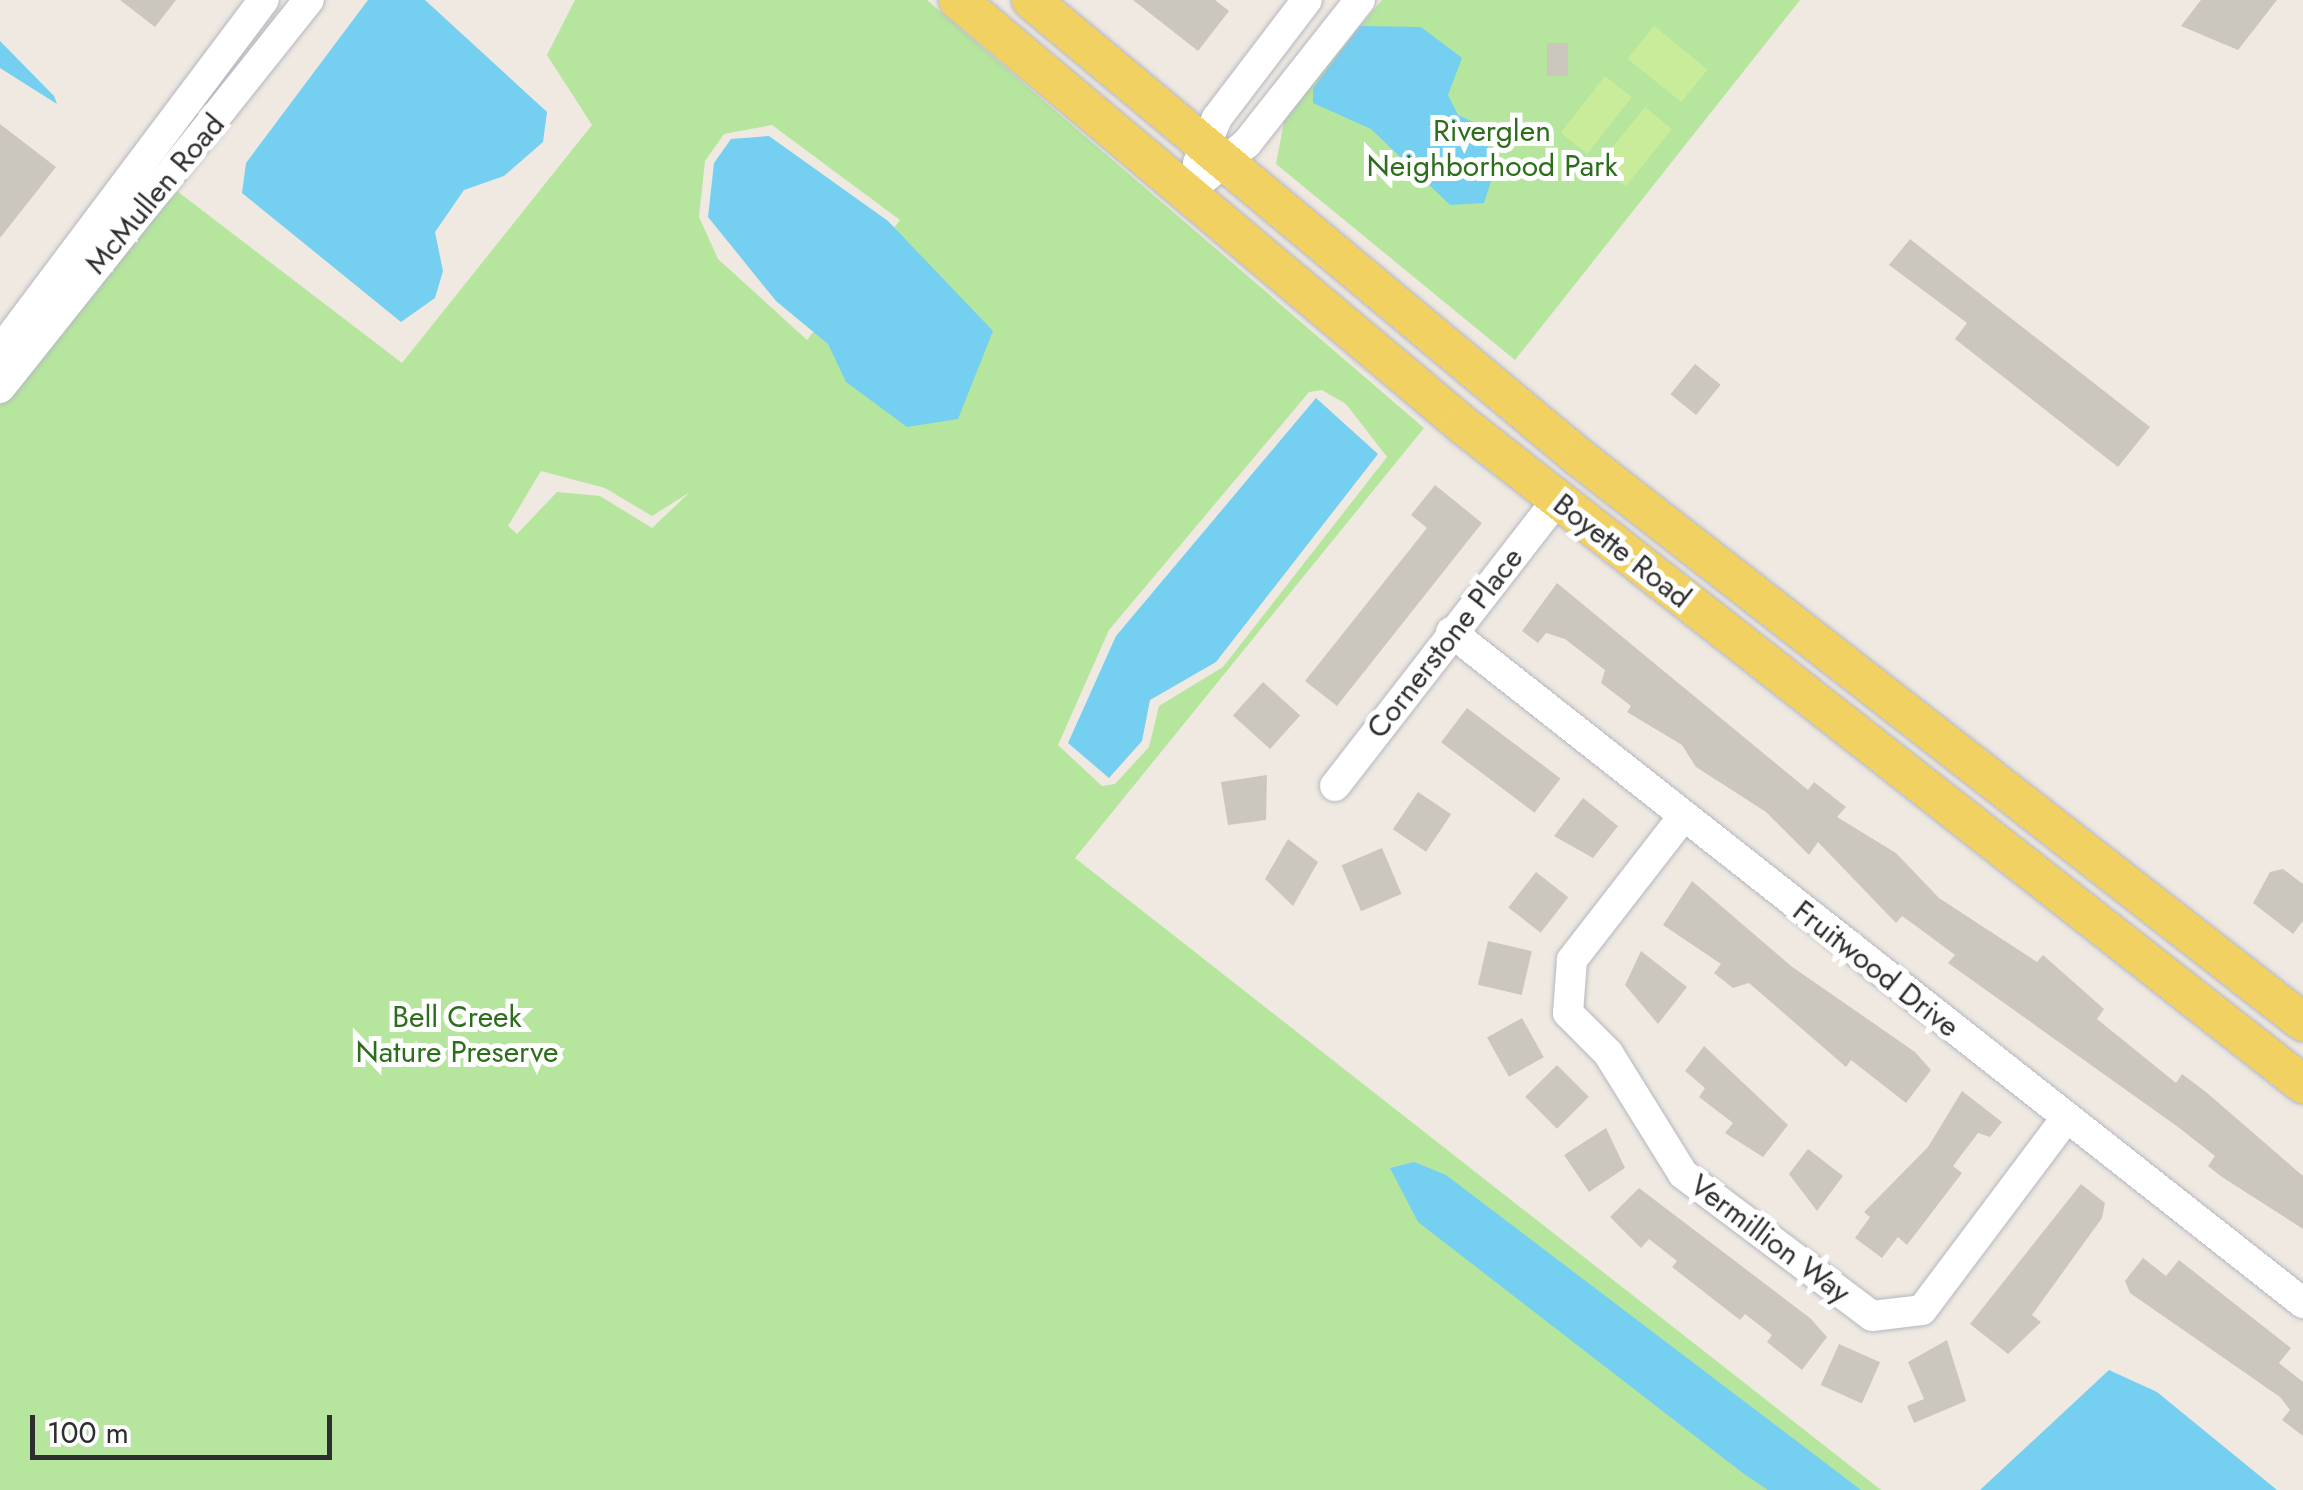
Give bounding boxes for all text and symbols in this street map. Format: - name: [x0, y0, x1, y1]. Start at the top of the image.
- street label: McMullen Road: [78, 107, 232, 281]
- park label: Riverglen Neighborhood Park: [1366, 113, 1618, 184]
- street label: Boyette Road: [1546, 486, 1698, 616]
- street label: Cornerstone Place: [1359, 540, 1531, 746]
- street label: Fruitwood Drive: [1786, 893, 1966, 1045]
- park label: Bell Creek Nature Preserve: [356, 999, 558, 1070]
- street label: Vermillion Way: [1683, 1167, 1857, 1311]
- scale bar: [35, 1395, 338, 1457]
- text: 100 m: [47, 1411, 129, 1454]

